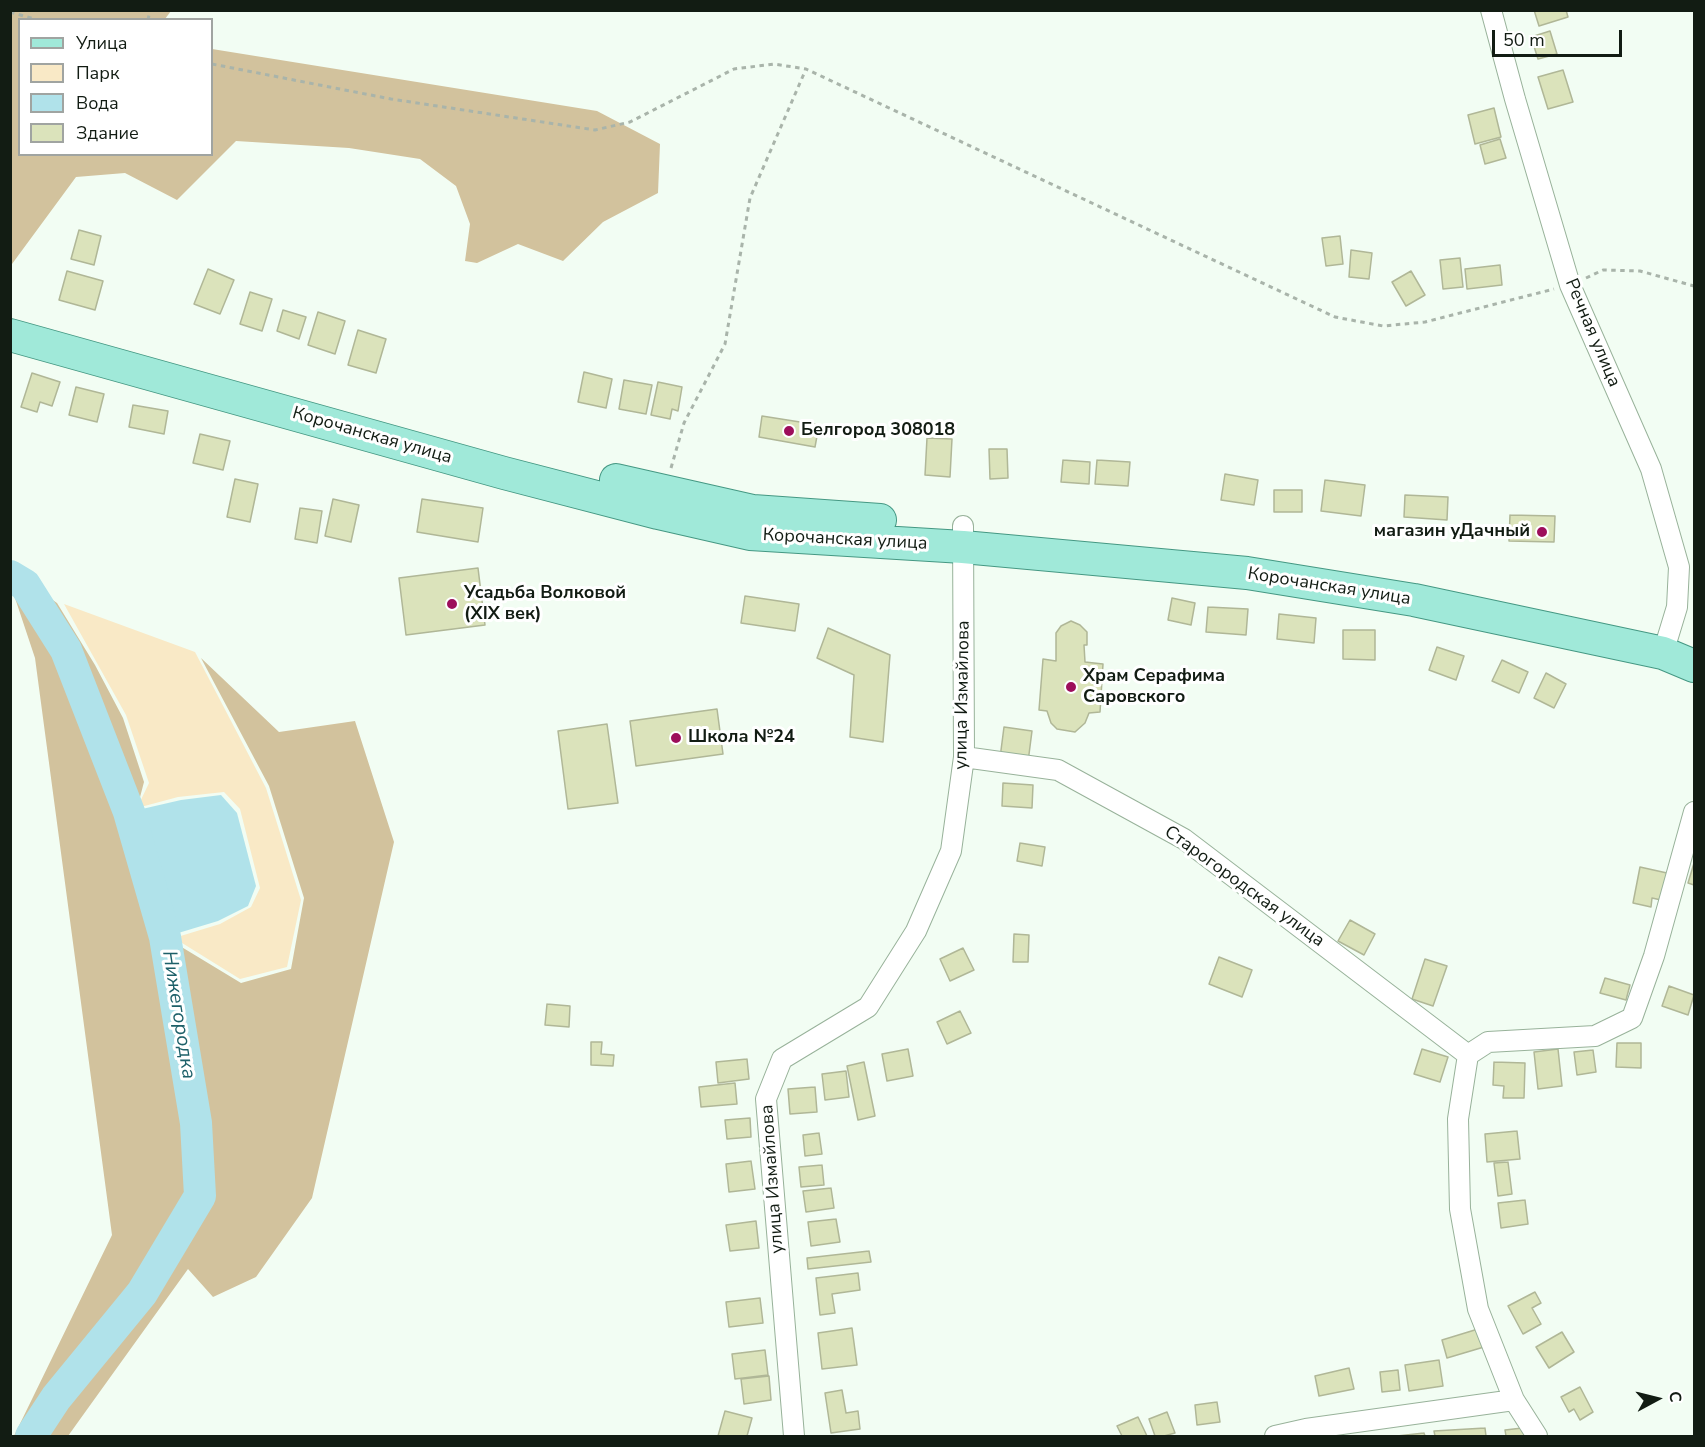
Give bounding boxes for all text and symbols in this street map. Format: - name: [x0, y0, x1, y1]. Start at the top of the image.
- legend: [18, 18, 213, 156]
- scale bar: [1495, 18, 1626, 56]
- text: 50 m: [1503, 28, 1545, 52]
- text: Улица: [76, 31, 127, 55]
- text: Парк: [76, 61, 119, 85]
- text: Вода: [76, 91, 119, 115]
- text: Здание: [76, 121, 139, 145]
- street label: Речная улица: [1559, 276, 1625, 390]
- street label: Корочанская улица: [290, 403, 454, 469]
- place label: Белгород 308018: [801, 420, 955, 442]
- marker: Белгород 308018: [782, 424, 796, 438]
- place label: магазин уДачный: [1374, 521, 1530, 543]
- street label: Корочанская улица: [762, 525, 928, 555]
- marker: магазин уДачный: [1535, 525, 1549, 539]
- street label: Корочанская улица: [1246, 563, 1412, 611]
- place label: Усадьба Волковой (XIX век): [464, 583, 626, 626]
- marker: Усадьба Волковой (XIX век): [445, 597, 459, 611]
- street label: улица Измайлова: [951, 620, 975, 770]
- place label: Храм Серафима Саровского: [1083, 666, 1225, 708]
- marker: Храм Серафима Саровского: [1064, 680, 1078, 694]
- place label: Школа №24: [688, 727, 795, 749]
- marker: Школа №24: [669, 731, 683, 745]
- street label: Старогородская улица: [1160, 822, 1328, 952]
- water label: Нижегородка: [156, 949, 200, 1081]
- street label: улица Измайлова: [757, 1104, 789, 1254]
- north arrow: [1627, 1369, 1687, 1429]
- text: С: [1663, 1390, 1686, 1404]

